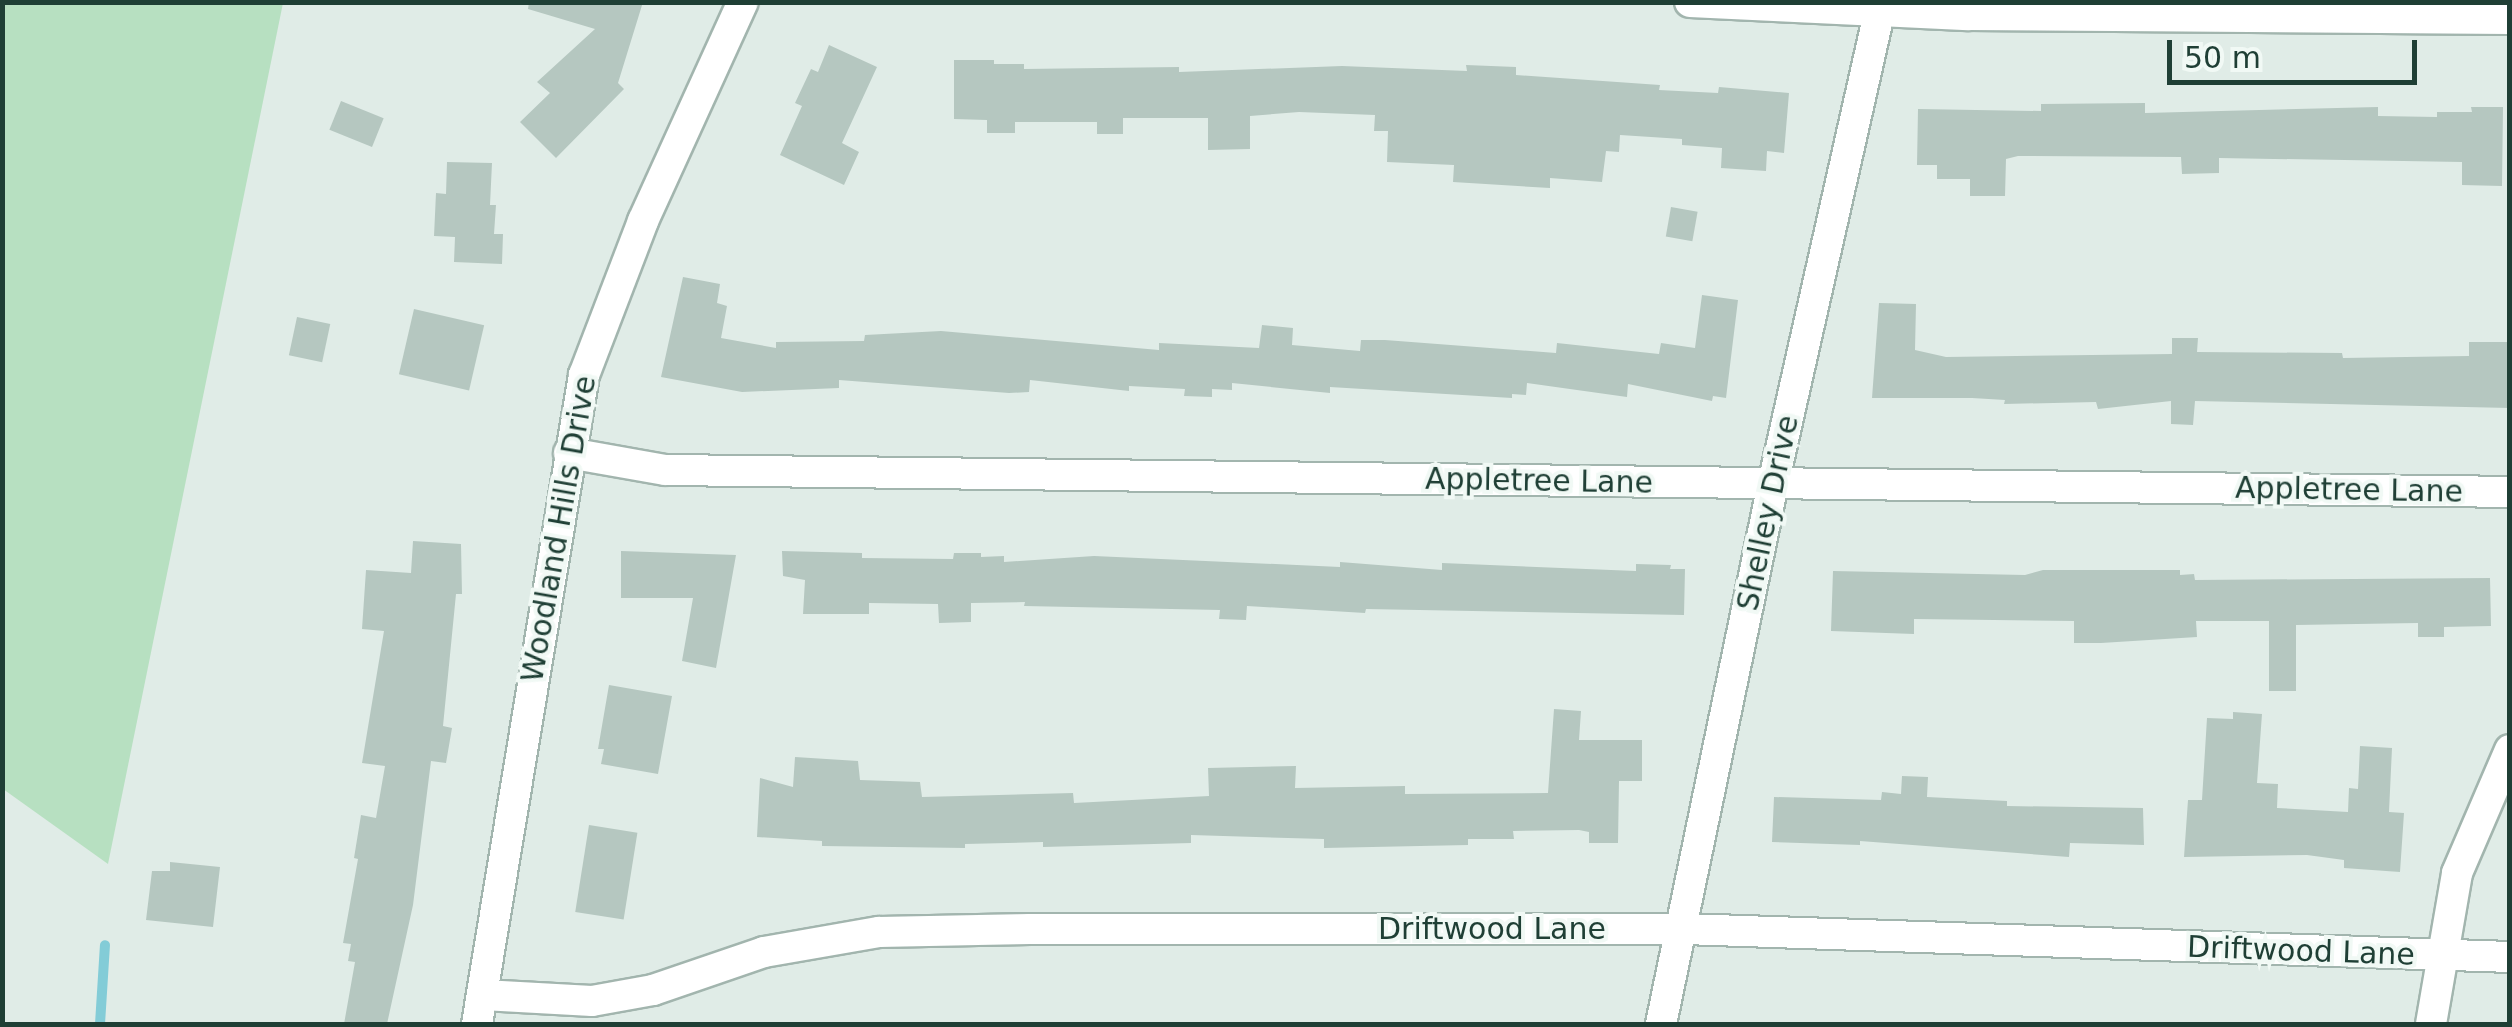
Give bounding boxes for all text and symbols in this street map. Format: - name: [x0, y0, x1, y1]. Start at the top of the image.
- scale bar: [2172, 20, 2422, 82]
- text: 50 m: [2184, 40, 2261, 75]
- street label: Woodland Hills Drive: [514, 373, 604, 685]
- street label: Shelley Drive: [1730, 412, 1806, 614]
- street label: Appletree Lane: [1425, 461, 1653, 501]
- street label: Appletree Lane: [2235, 470, 2463, 510]
- street label: Driftwood Lane: [1378, 911, 1606, 947]
- street label: Driftwood Lane: [2186, 929, 2416, 973]

